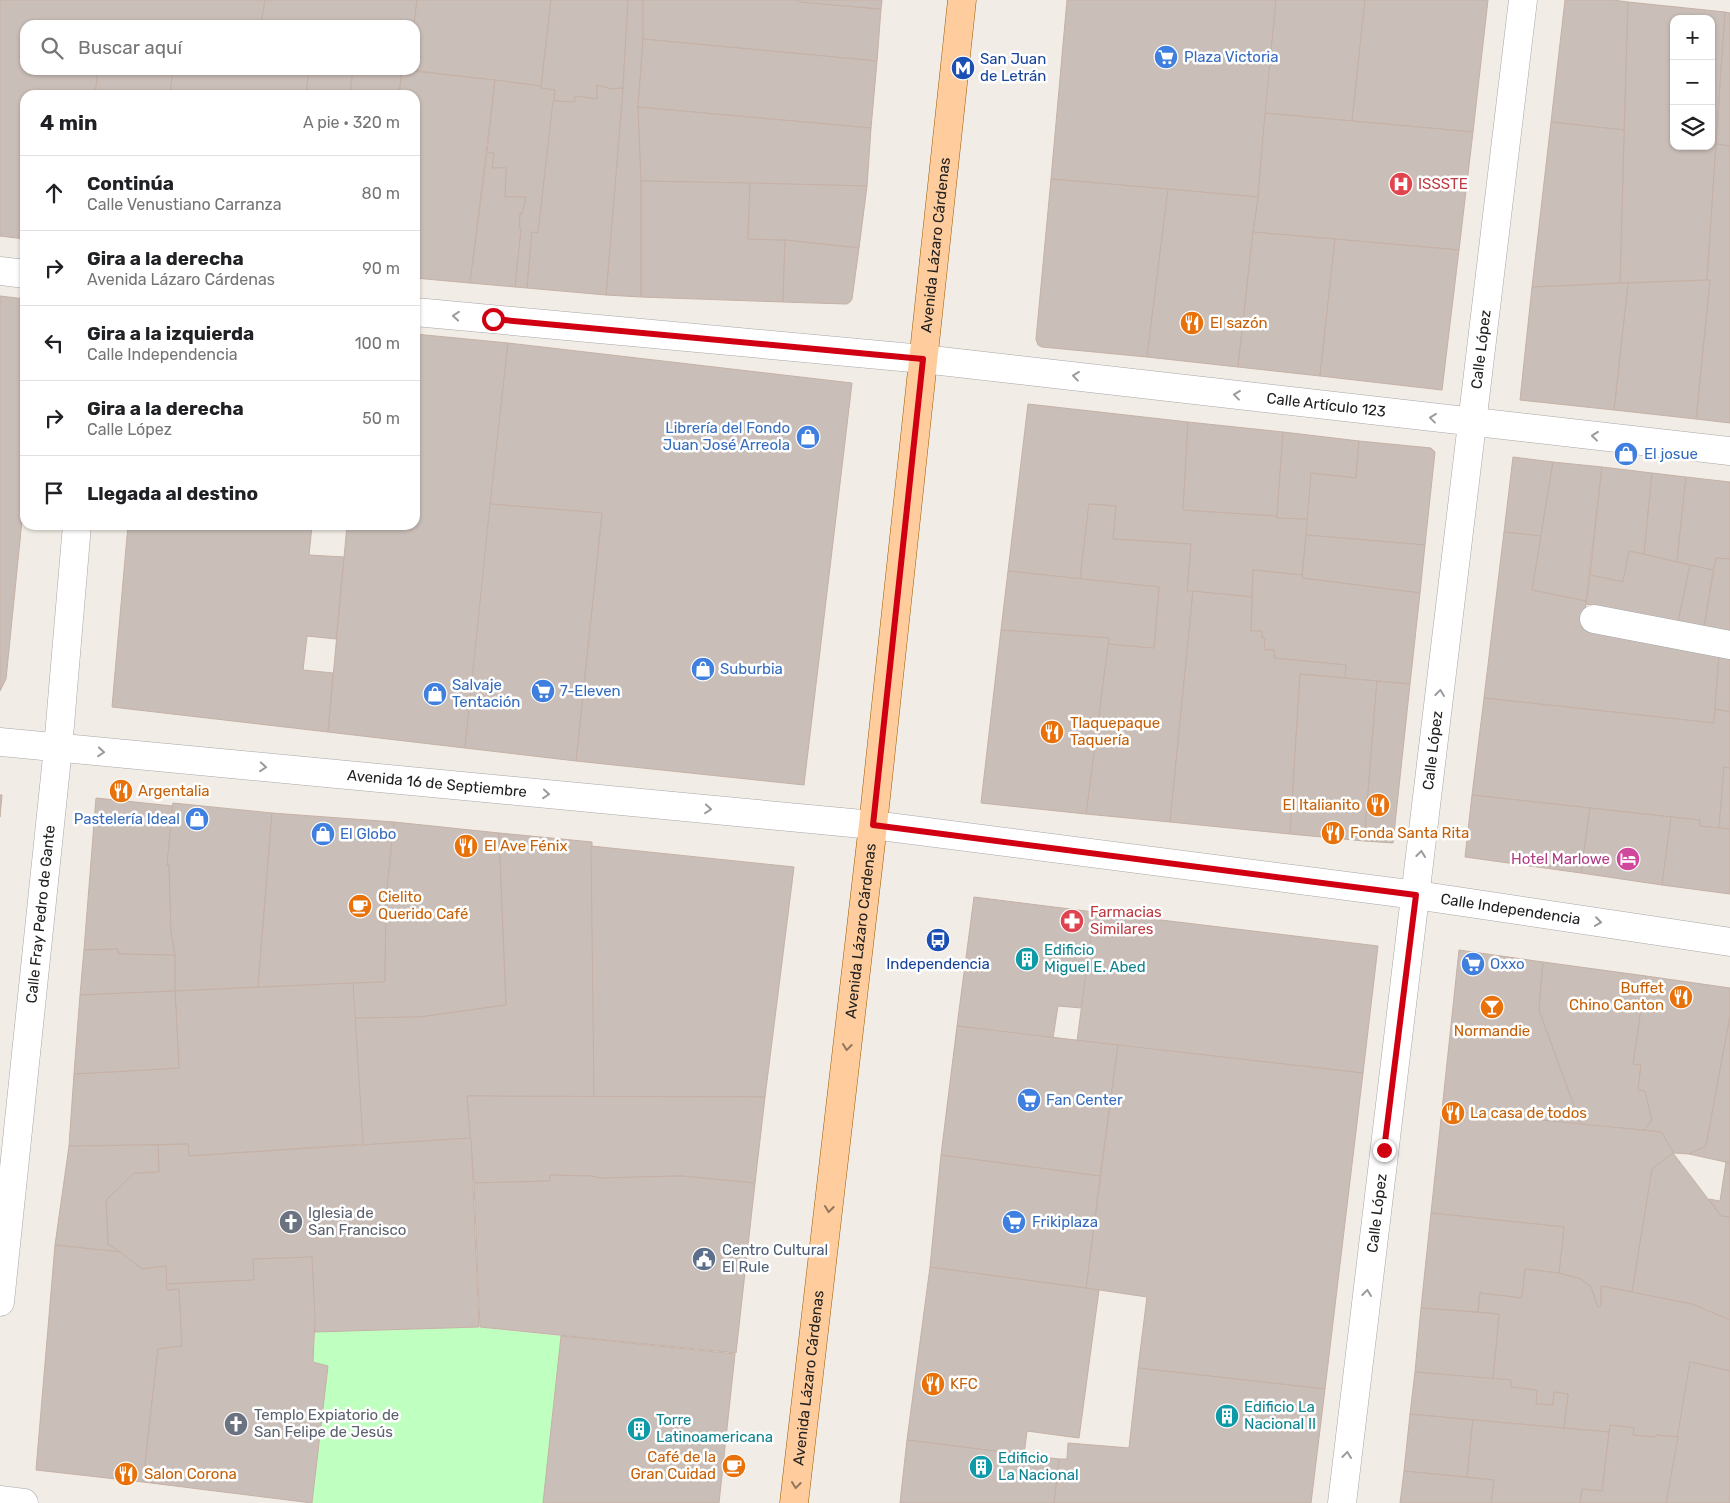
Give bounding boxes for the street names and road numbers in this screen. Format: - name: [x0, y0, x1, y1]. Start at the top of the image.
- street label: Avenida Lázaro Cárdenas: [917, 156, 954, 334]
- street label: Calle López: [1467, 308, 1495, 390]
- street label: Calle Artículo 123: [1266, 389, 1387, 421]
- street label: Calle López: [1419, 709, 1446, 791]
- street label: Avenida 16 de Septiembre: [346, 766, 528, 801]
- street label: Calle Fray Pedro de Gante: [22, 824, 59, 1004]
- street label: Avenida Lázaro Cárdenas: [842, 842, 880, 1020]
- street label: Calle Independencia: [1439, 890, 1582, 929]
- street label: Calle López: [1363, 1172, 1391, 1254]
- street label: Avenida Lázaro Cárdenas: [789, 1289, 828, 1467]

